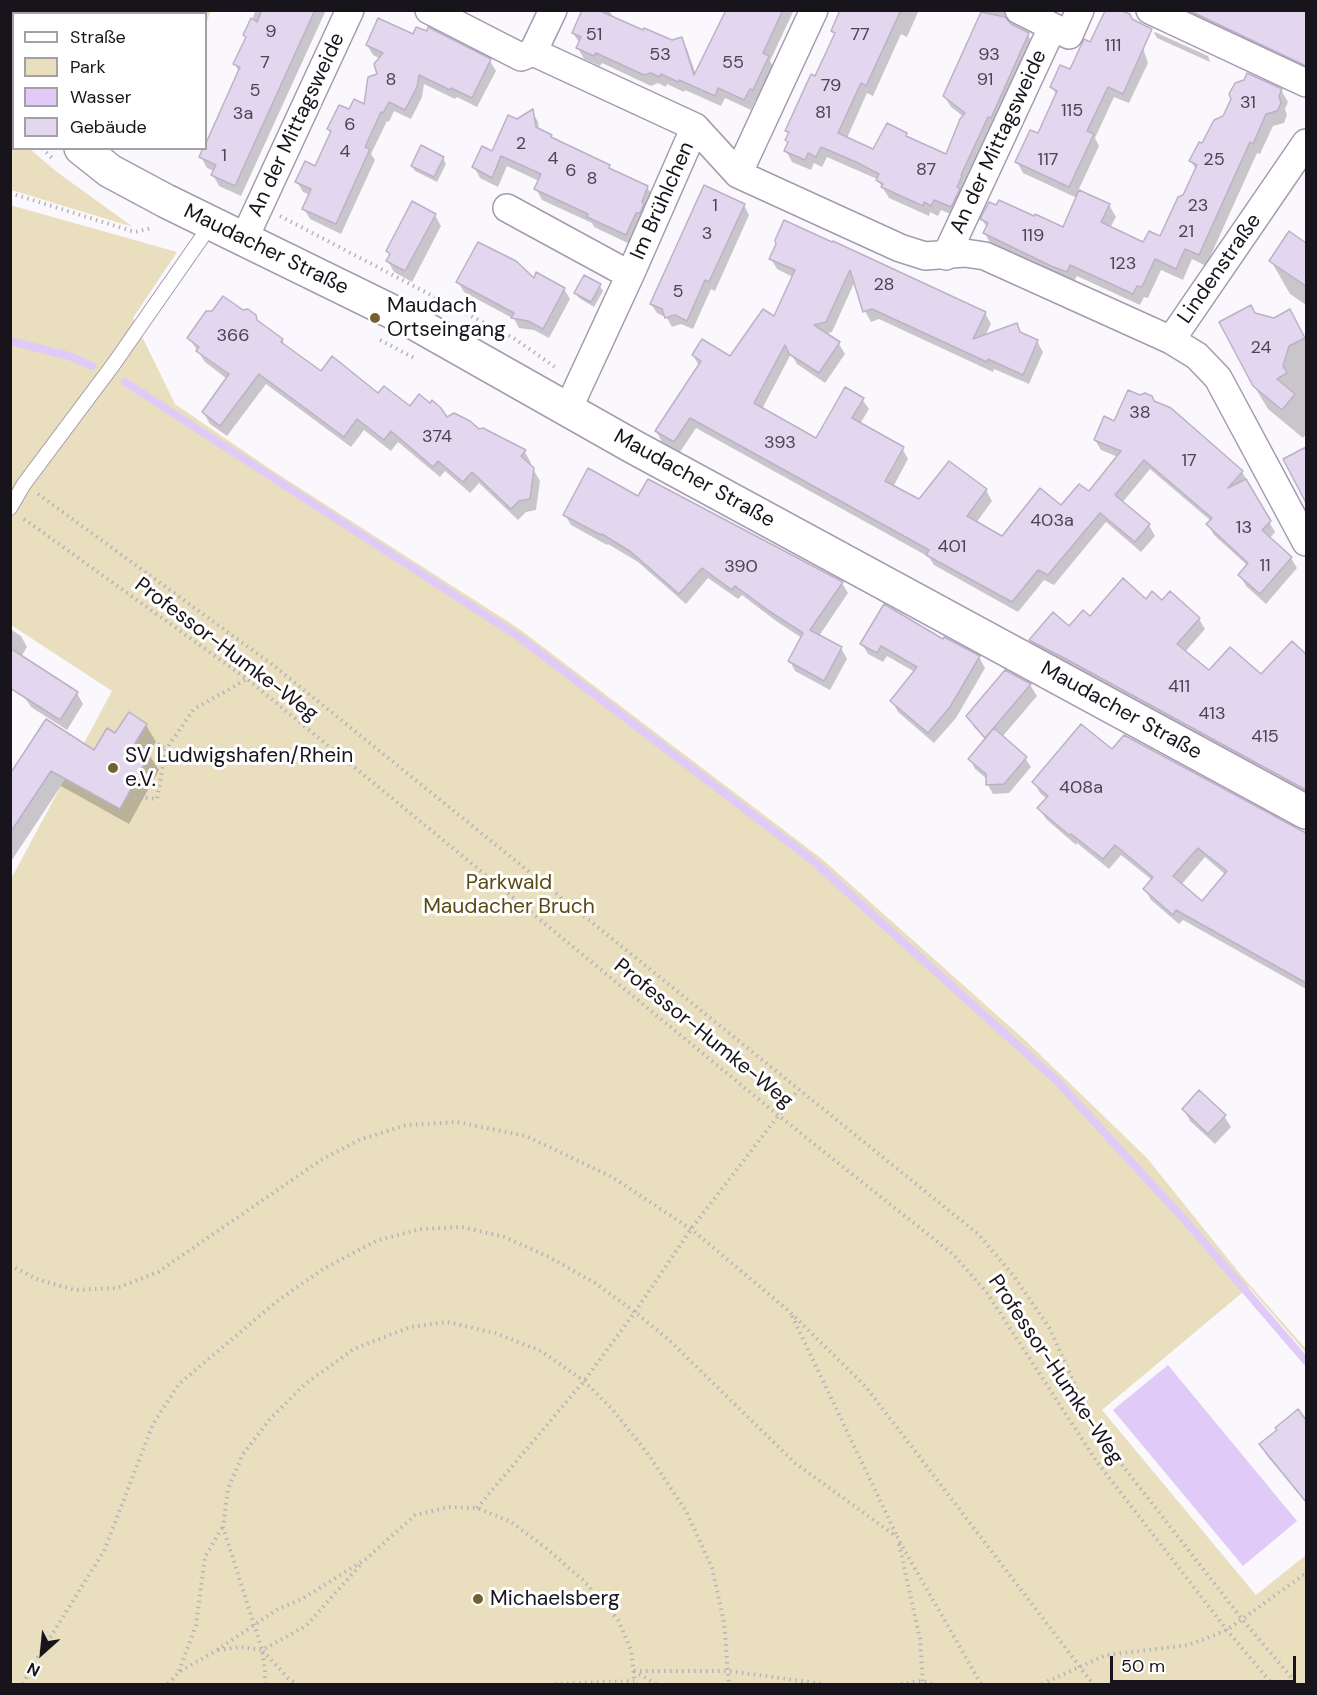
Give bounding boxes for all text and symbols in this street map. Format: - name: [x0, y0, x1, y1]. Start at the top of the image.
- legend: [12, 12, 207, 150]
- house number: 9: [265, 21, 277, 43]
- house number: 51: [586, 24, 602, 46]
- house number: 77: [850, 24, 870, 46]
- text: Straße: [70, 25, 126, 49]
- street label: An der Mittagsweide: [243, 29, 351, 221]
- house number: 111: [1105, 35, 1121, 57]
- house number: 53: [649, 44, 671, 66]
- house number: 93: [978, 44, 1000, 66]
- street label: An der Mittagsweide: [945, 46, 1053, 238]
- house number: 7: [260, 52, 270, 74]
- house number: 55: [722, 52, 744, 74]
- text: Park: [70, 55, 106, 79]
- house number: 8: [386, 69, 396, 91]
- house number: 91: [977, 69, 993, 91]
- house number: 79: [821, 75, 841, 97]
- house number: 5: [250, 80, 260, 102]
- text: Wasser: [70, 85, 131, 109]
- house number: 31: [1240, 92, 1256, 114]
- house number: 115: [1061, 100, 1083, 122]
- house number: 81: [815, 102, 831, 124]
- house number: 3a: [233, 103, 253, 125]
- house number: 6: [344, 114, 356, 136]
- text: Gebäude: [70, 115, 147, 139]
- house number: 2: [516, 133, 526, 155]
- street label: Im Brühlchen: [626, 138, 700, 264]
- house number: 4: [340, 141, 350, 163]
- house number: 1: [221, 145, 227, 167]
- house number: 4: [548, 148, 558, 170]
- house number: 117: [1038, 149, 1058, 171]
- house number: 25: [1203, 149, 1225, 171]
- house number: 87: [916, 159, 936, 181]
- house number: 6: [565, 160, 577, 182]
- house number: 8: [587, 168, 597, 190]
- house number: 1: [712, 195, 718, 217]
- house number: 23: [1187, 195, 1209, 217]
- street label: Maudacher Straße: [179, 199, 353, 301]
- street label: Lindenstraße: [1173, 209, 1267, 329]
- house number: 21: [1178, 221, 1194, 243]
- house number: 3: [702, 223, 712, 245]
- house number: 119: [1022, 225, 1044, 247]
- house number: 123: [1110, 253, 1136, 275]
- house number: 28: [873, 274, 895, 296]
- house number: 5: [673, 281, 683, 303]
- place label: Maudach Ortseingang: [387, 293, 506, 343]
- marker: Maudach Ortseingang: [368, 311, 382, 325]
- house number: 366: [216, 325, 250, 347]
- house number: 24: [1251, 337, 1271, 359]
- house number: 38: [1129, 402, 1151, 424]
- street label: Maudacher Straße: [609, 424, 779, 534]
- house number: 374: [422, 426, 452, 448]
- house number: 393: [764, 432, 796, 454]
- house number: 17: [1181, 450, 1197, 472]
- house number: 403a: [1030, 510, 1074, 532]
- house number: 13: [1236, 517, 1252, 539]
- house number: 401: [938, 536, 966, 558]
- house number: 11: [1259, 555, 1271, 577]
- house number: 390: [724, 556, 758, 578]
- street label: Professor-Humke-Weg: [129, 573, 323, 727]
- street label: Maudacher Straße: [1036, 656, 1206, 766]
- house number: 411: [1168, 676, 1190, 698]
- house number: 413: [1198, 703, 1226, 725]
- house number: 415: [1251, 726, 1279, 748]
- place label: SV Ludwigshafen/Rhein e.V.: [125, 743, 353, 793]
- marker: SV Ludwigshafen/Rhein e.V.: [106, 761, 120, 775]
- house number: 408a: [1059, 777, 1103, 799]
- park label: Parkwald Maudacher Bruch: [423, 870, 595, 920]
- street label: Professor-Humke-Weg: [608, 954, 798, 1114]
- street label: Professor-Humke-Weg: [982, 1270, 1128, 1470]
- place label: Michaelsberg: [490, 1586, 620, 1612]
- marker: Michaelsberg: [471, 1592, 485, 1606]
- north arrow: [12, 1623, 72, 1683]
- scale bar: [1113, 1644, 1299, 1682]
- text: 50 m: [1121, 1654, 1165, 1678]
- text: N: [24, 1657, 44, 1681]

